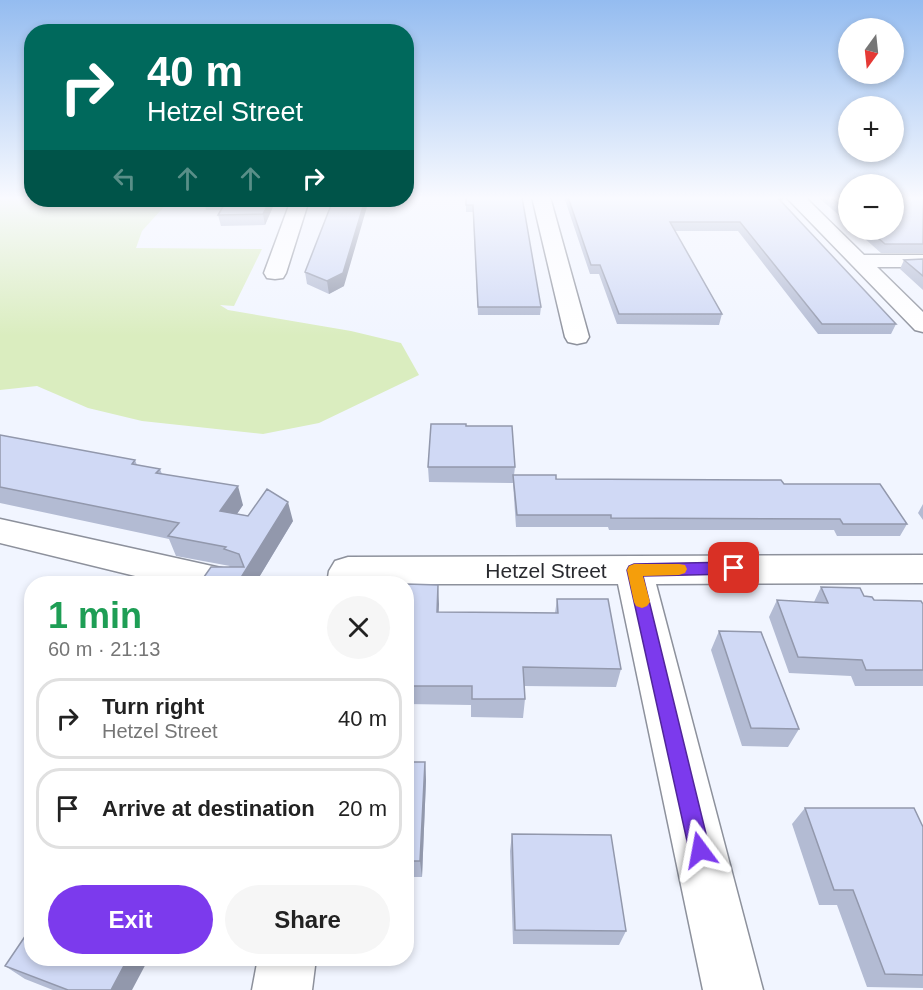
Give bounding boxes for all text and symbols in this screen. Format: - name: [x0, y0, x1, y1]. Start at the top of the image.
- north arrow: [838, 18, 904, 84]
- map controls: [838, 18, 904, 240]
- icon: right: [48, 48, 126, 126]
- text: 40 m: [147, 48, 243, 95]
- button: +: [838, 96, 904, 162]
- text: Hetzel Street: [147, 97, 303, 127]
- icon: left: [108, 162, 141, 195]
- icon: ahead: [171, 162, 204, 195]
- icon: ahead: [234, 162, 267, 195]
- icon: right: [297, 162, 330, 195]
- button: −: [838, 174, 904, 240]
- pin: [708, 542, 759, 593]
- icon: arrive: [717, 551, 750, 584]
- street label: Hetzel Street: [485, 559, 607, 582]
- text: 1 min: [48, 595, 142, 636]
- button: close: [327, 596, 390, 659]
- text: 60 m · 21:13: [48, 638, 160, 660]
- text: Turn right: [102, 694, 204, 719]
- icon: right: [51, 702, 84, 735]
- text: 40 m: [338, 706, 387, 731]
- text: Hetzel Street: [102, 720, 218, 742]
- icon: arrive: [51, 792, 84, 825]
- text: Arrive at destination: [102, 796, 315, 821]
- text: 20 m: [338, 796, 387, 821]
- position arrow: [668, 818, 732, 882]
- button: Exit: [48, 885, 213, 954]
- button: Share: [225, 885, 390, 954]

